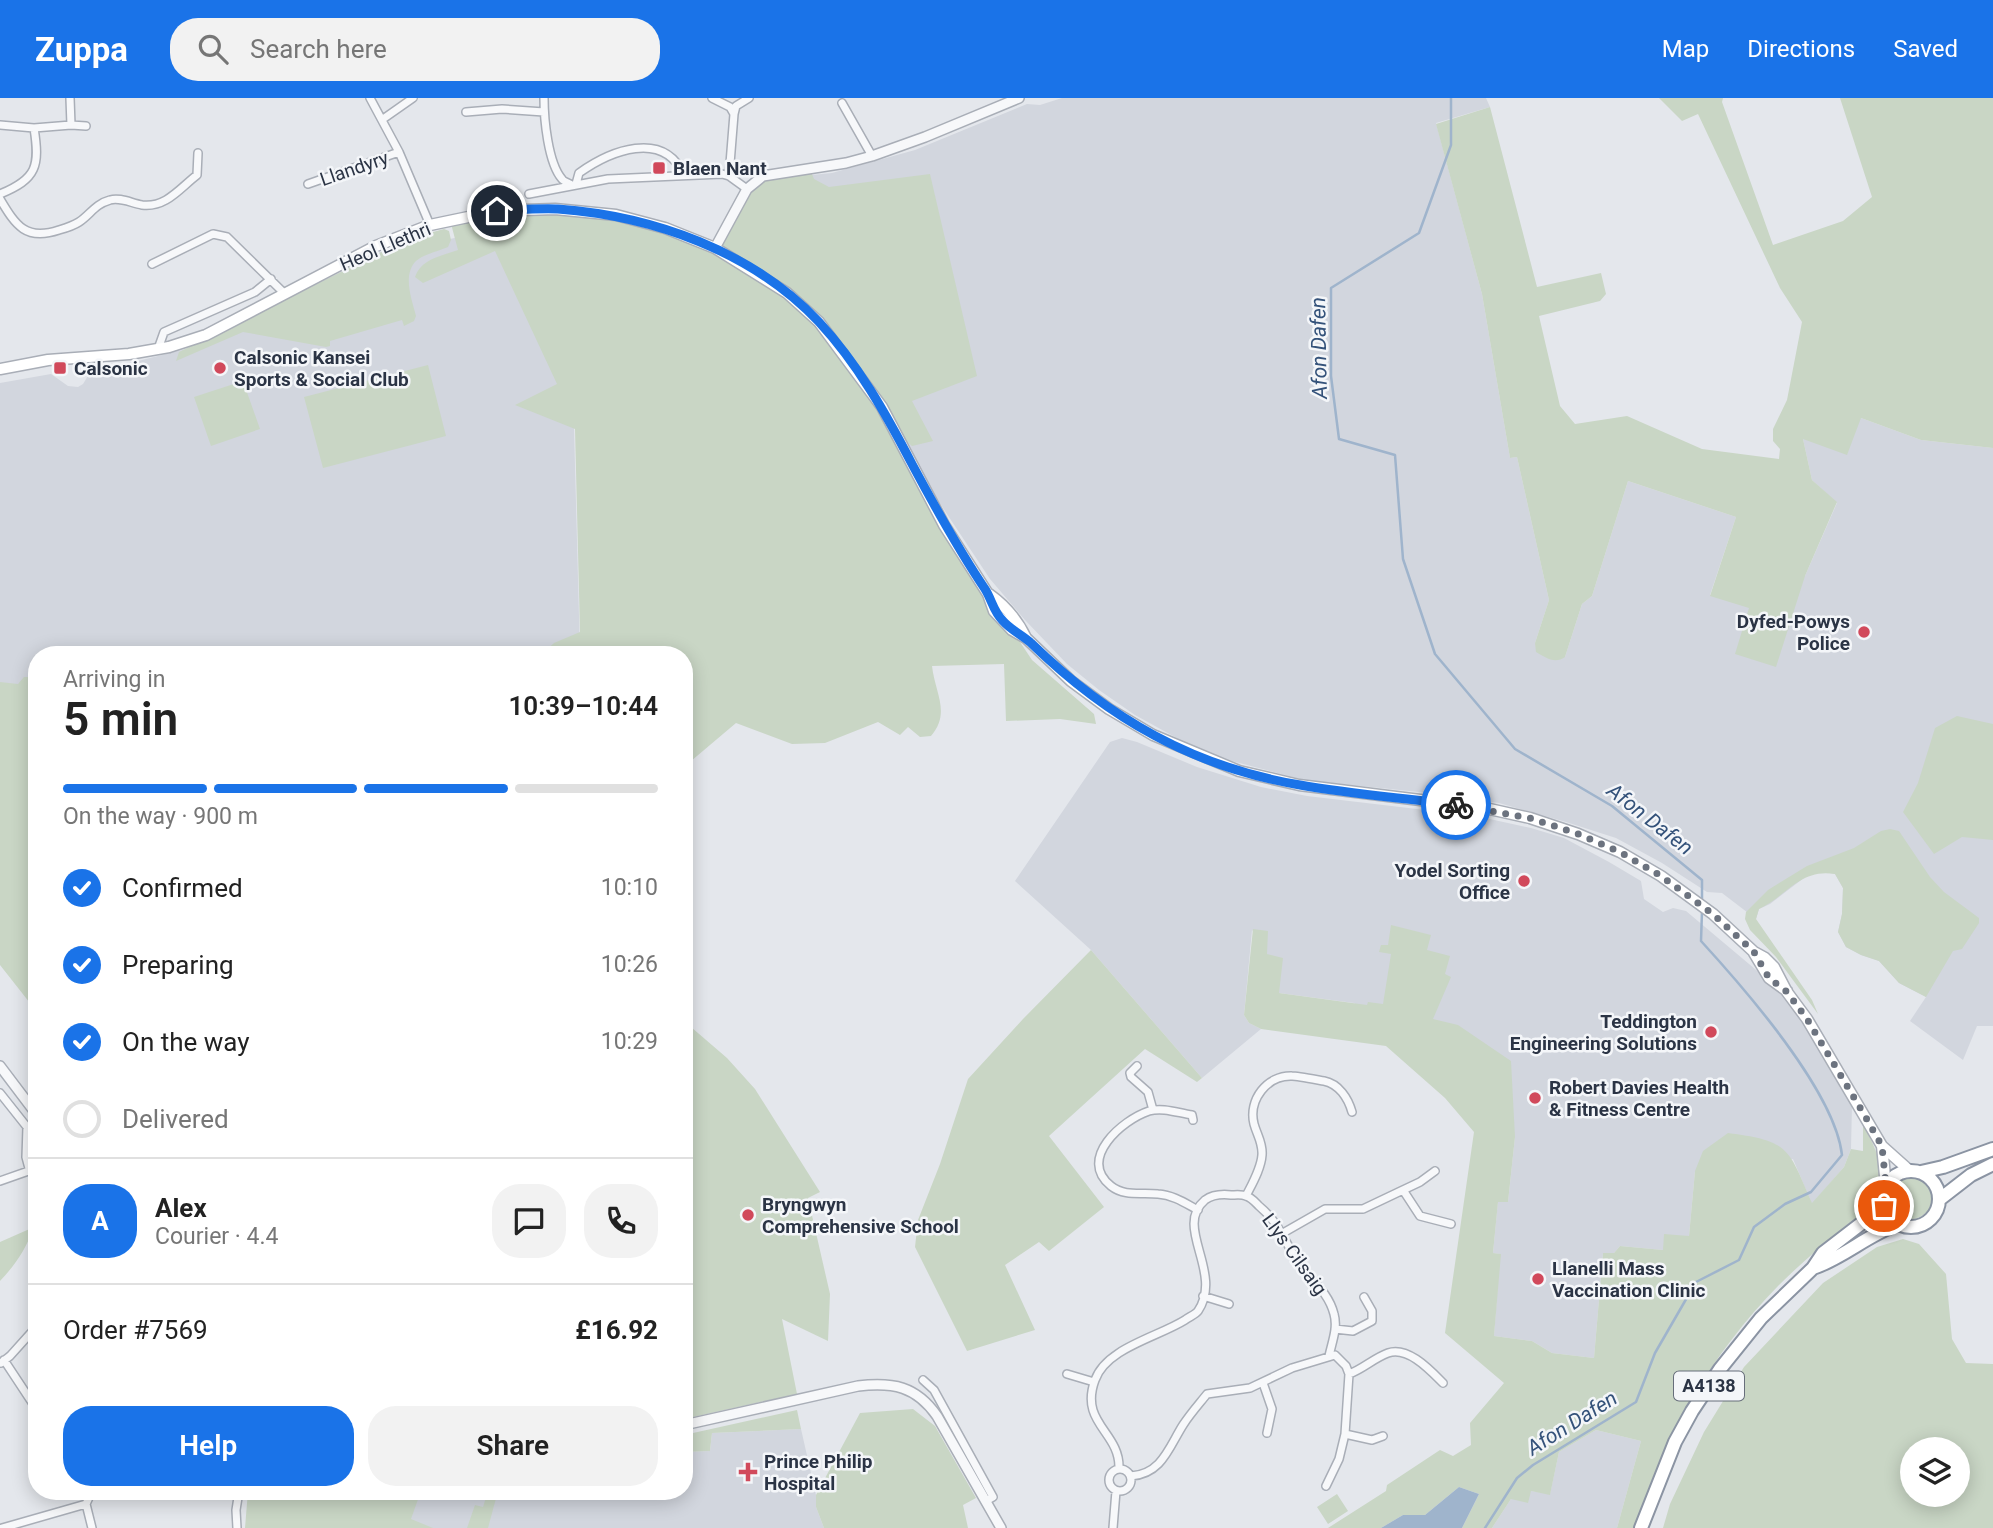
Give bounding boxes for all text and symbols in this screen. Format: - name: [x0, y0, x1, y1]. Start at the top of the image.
- search box: [170, 18, 660, 81]
- text: Zuppa: [35, 30, 128, 69]
- icon: search: [194, 30, 232, 68]
- text: Search here: [250, 34, 387, 64]
- text: Map: [1662, 35, 1709, 63]
- text: Directions: [1747, 35, 1855, 63]
- text: Saved: [1893, 35, 1958, 63]
- street label: Llandyry: [317, 146, 391, 191]
- place label: Blaen Nant: [673, 157, 767, 180]
- marker: Blaen Nant: [651, 160, 667, 176]
- pin: [467, 181, 527, 241]
- icon: home: [478, 192, 516, 230]
- street label: Heol Llethri: [336, 217, 434, 276]
- water label: Afon Dafen: [1306, 297, 1332, 400]
- place label: Calsonic Kansei Sports & Social Club: [234, 346, 409, 391]
- place label: Calsonic: [74, 357, 148, 380]
- marker: Calsonic: [52, 360, 68, 376]
- marker: Calsonic Kansei Sports & Social Club: [212, 360, 228, 376]
- place label: Dyfed-Powys Police: [1737, 610, 1850, 655]
- marker: Dyfed-Powys Police: [1856, 624, 1872, 640]
- text: Arriving in: [63, 666, 166, 693]
- text: 10:39–10:44: [508, 691, 658, 721]
- text: 5 min: [63, 692, 178, 746]
- courier: [1421, 770, 1491, 840]
- water label: Afon Dafen: [1602, 778, 1697, 860]
- icon: bike: [1437, 786, 1475, 824]
- text: On the way · 900 m: [63, 803, 258, 830]
- place label: Yodel Sorting Office: [1395, 859, 1510, 904]
- icon: check: [63, 869, 101, 907]
- text: Confirmed: [122, 873, 243, 903]
- marker: Yodel Sorting Office: [1516, 873, 1532, 889]
- text: 10:10: [601, 874, 658, 901]
- icon: check: [63, 946, 101, 984]
- text: Preparing: [122, 950, 234, 980]
- text: 10:26: [601, 951, 658, 978]
- place label: Teddington Engineering Solutions: [1510, 1010, 1697, 1055]
- icon: check: [63, 1023, 101, 1061]
- marker: Teddington Engineering Solutions: [1703, 1024, 1719, 1040]
- text: On the way: [122, 1027, 250, 1057]
- text: 10:29: [601, 1028, 658, 1055]
- place label: Robert Davies Health & Fitness Centre: [1549, 1076, 1729, 1121]
- marker: Robert Davies Health & Fitness Centre: [1527, 1090, 1543, 1106]
- text: Delivered: [122, 1104, 229, 1134]
- pin: [1854, 1176, 1914, 1236]
- button: chat: [492, 1184, 566, 1258]
- button: phone: [584, 1184, 658, 1258]
- icon: bag: [1865, 1187, 1903, 1225]
- text: Alex: [155, 1193, 207, 1223]
- place label: Bryngwyn Comprehensive School: [762, 1193, 959, 1238]
- text: A: [91, 1206, 109, 1236]
- marker: Bryngwyn Comprehensive School: [740, 1207, 756, 1223]
- street label: Llys Cilsaig: [1257, 1209, 1332, 1300]
- text: Courier · 4.4: [155, 1223, 278, 1250]
- place label: Llanelli Mass Vaccination Clinic: [1552, 1257, 1706, 1302]
- marker: Llanelli Mass Vaccination Clinic: [1530, 1271, 1546, 1287]
- text: Order #7569: [63, 1315, 208, 1345]
- text: £16.92: [575, 1315, 658, 1345]
- road number: A4138: [1674, 1372, 1744, 1400]
- water label: Afon Dafen: [1522, 1386, 1622, 1461]
- button: Help: [63, 1406, 354, 1486]
- button: Share: [368, 1406, 658, 1486]
- map controls: [1900, 1437, 1970, 1507]
- button: layers: [1900, 1437, 1970, 1507]
- place label: Prince Philip Hospital: [764, 1450, 873, 1495]
- marker: Prince Philip Hospital: [738, 1462, 758, 1482]

